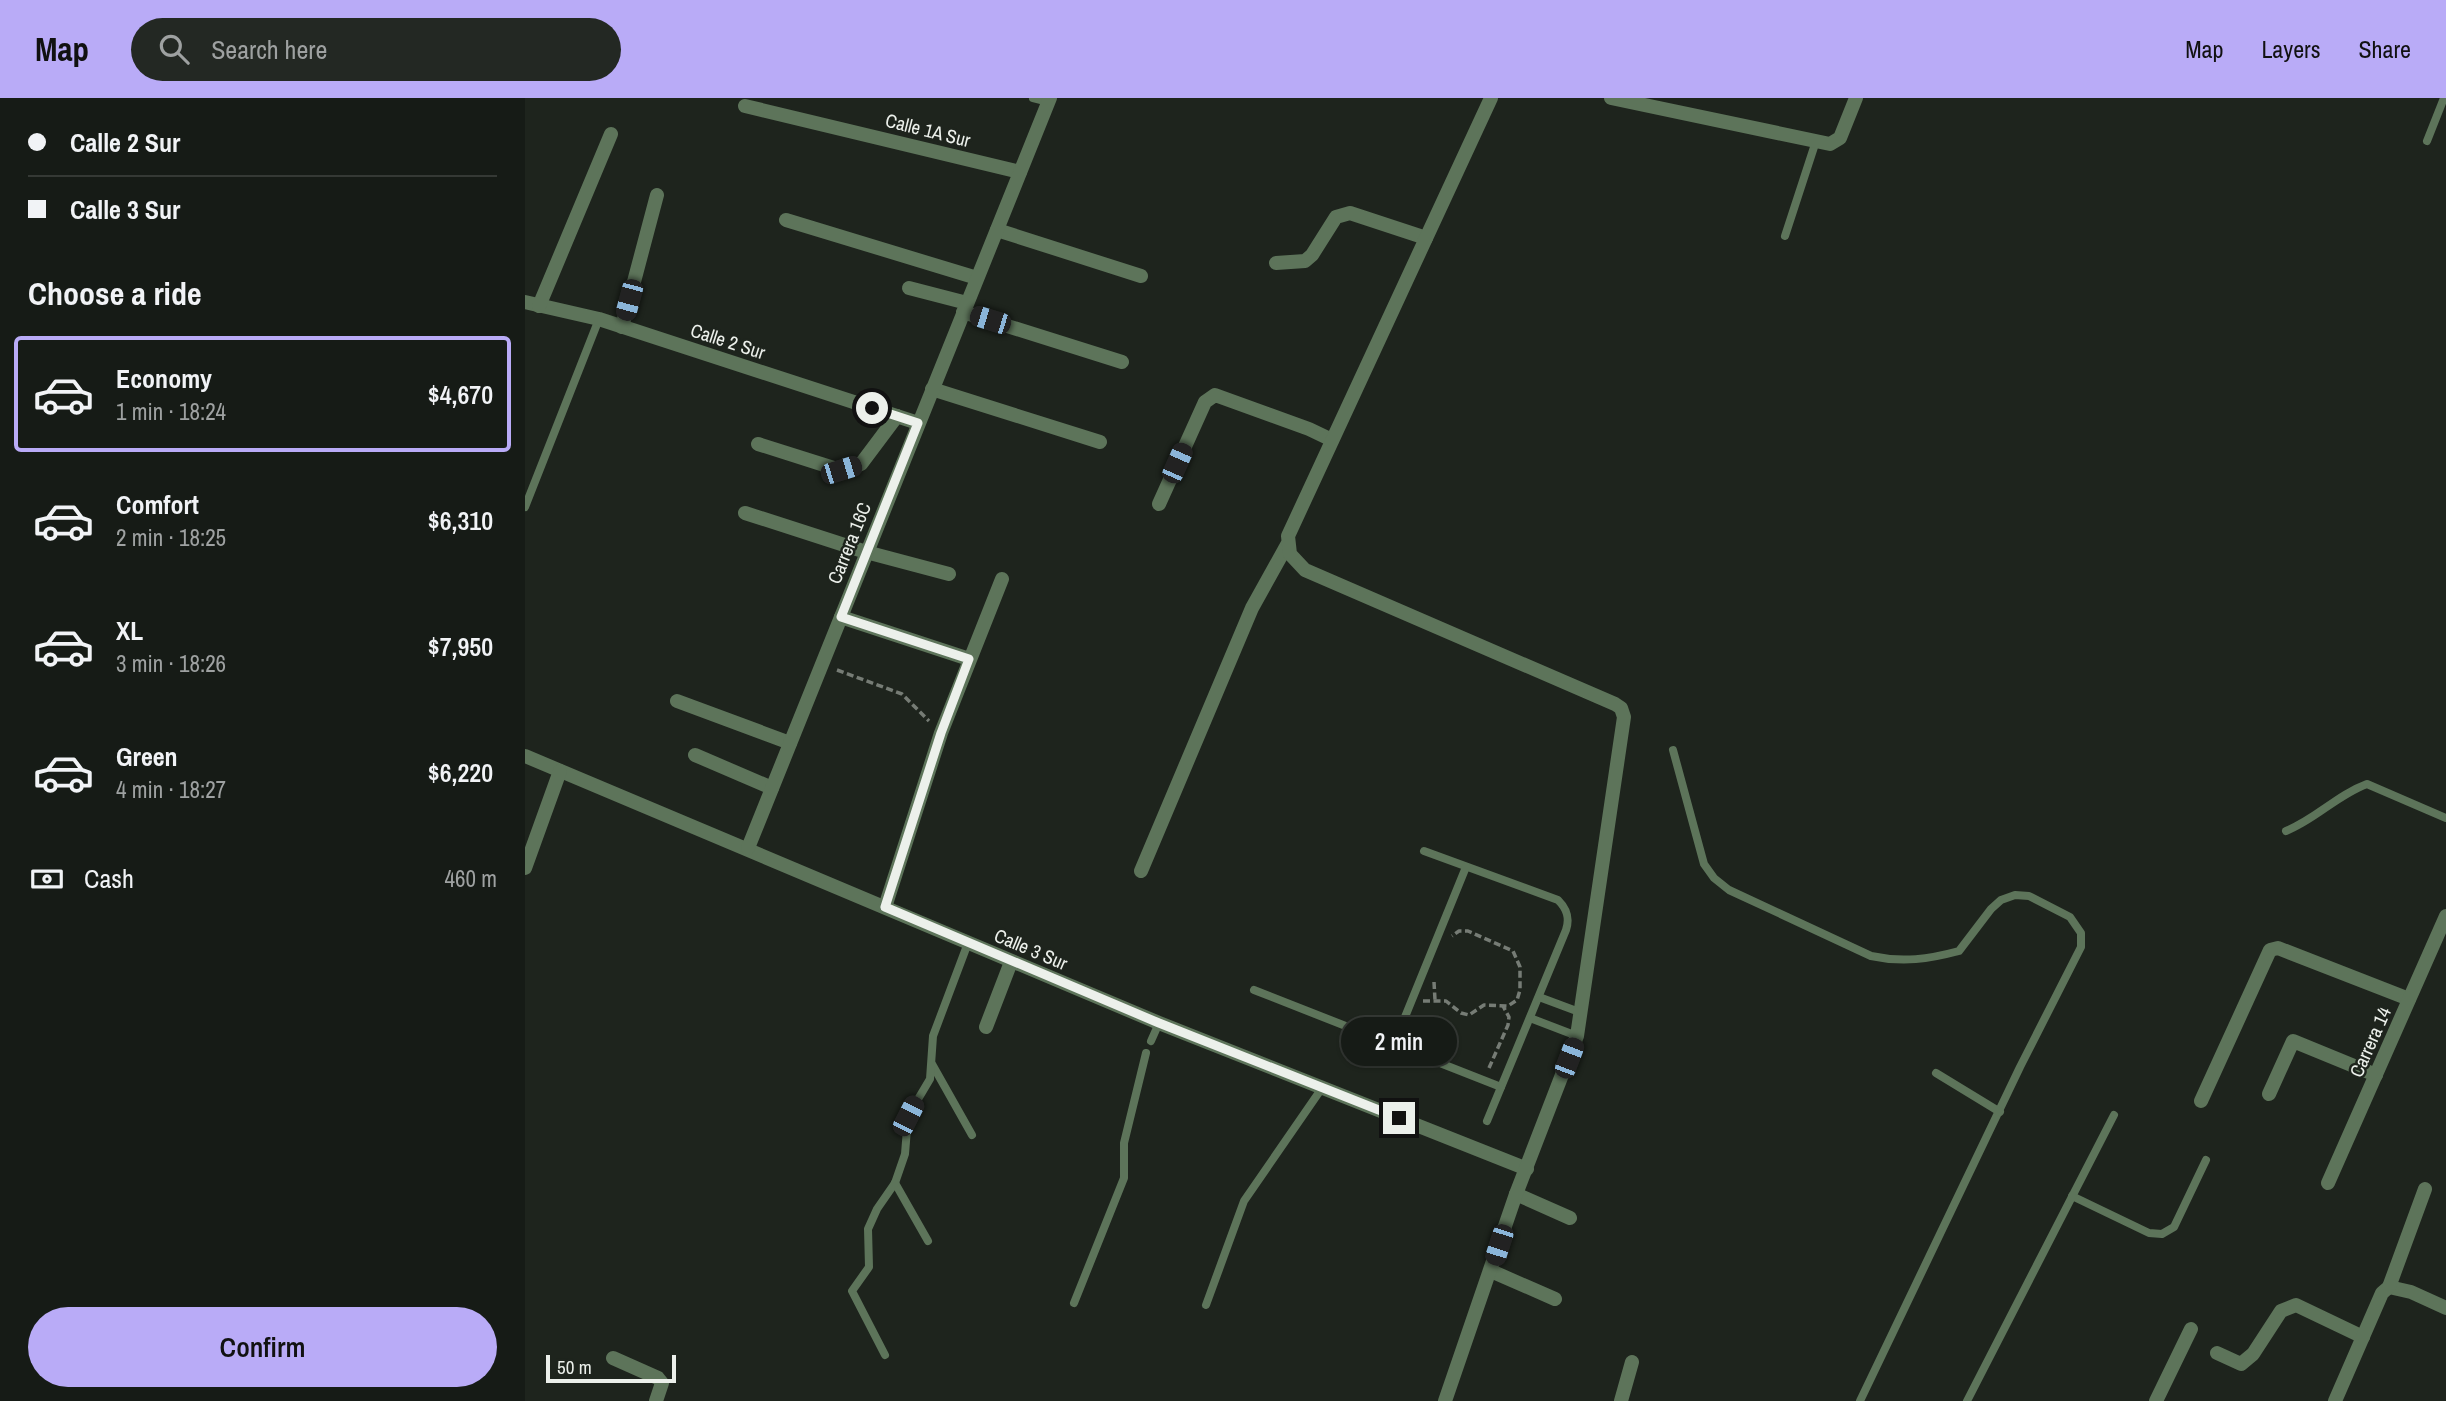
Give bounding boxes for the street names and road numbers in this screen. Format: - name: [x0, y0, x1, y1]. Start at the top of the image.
- street label: Calle 1A Sur: [883, 107, 974, 153]
- street label: Calle 2 Sur: [687, 317, 769, 366]
- street label: Carrera 16C: [821, 498, 877, 588]
- street label: Calle 3 Sur: [990, 922, 1072, 976]
- street label: Carrera 14: [2343, 1002, 2397, 1081]

